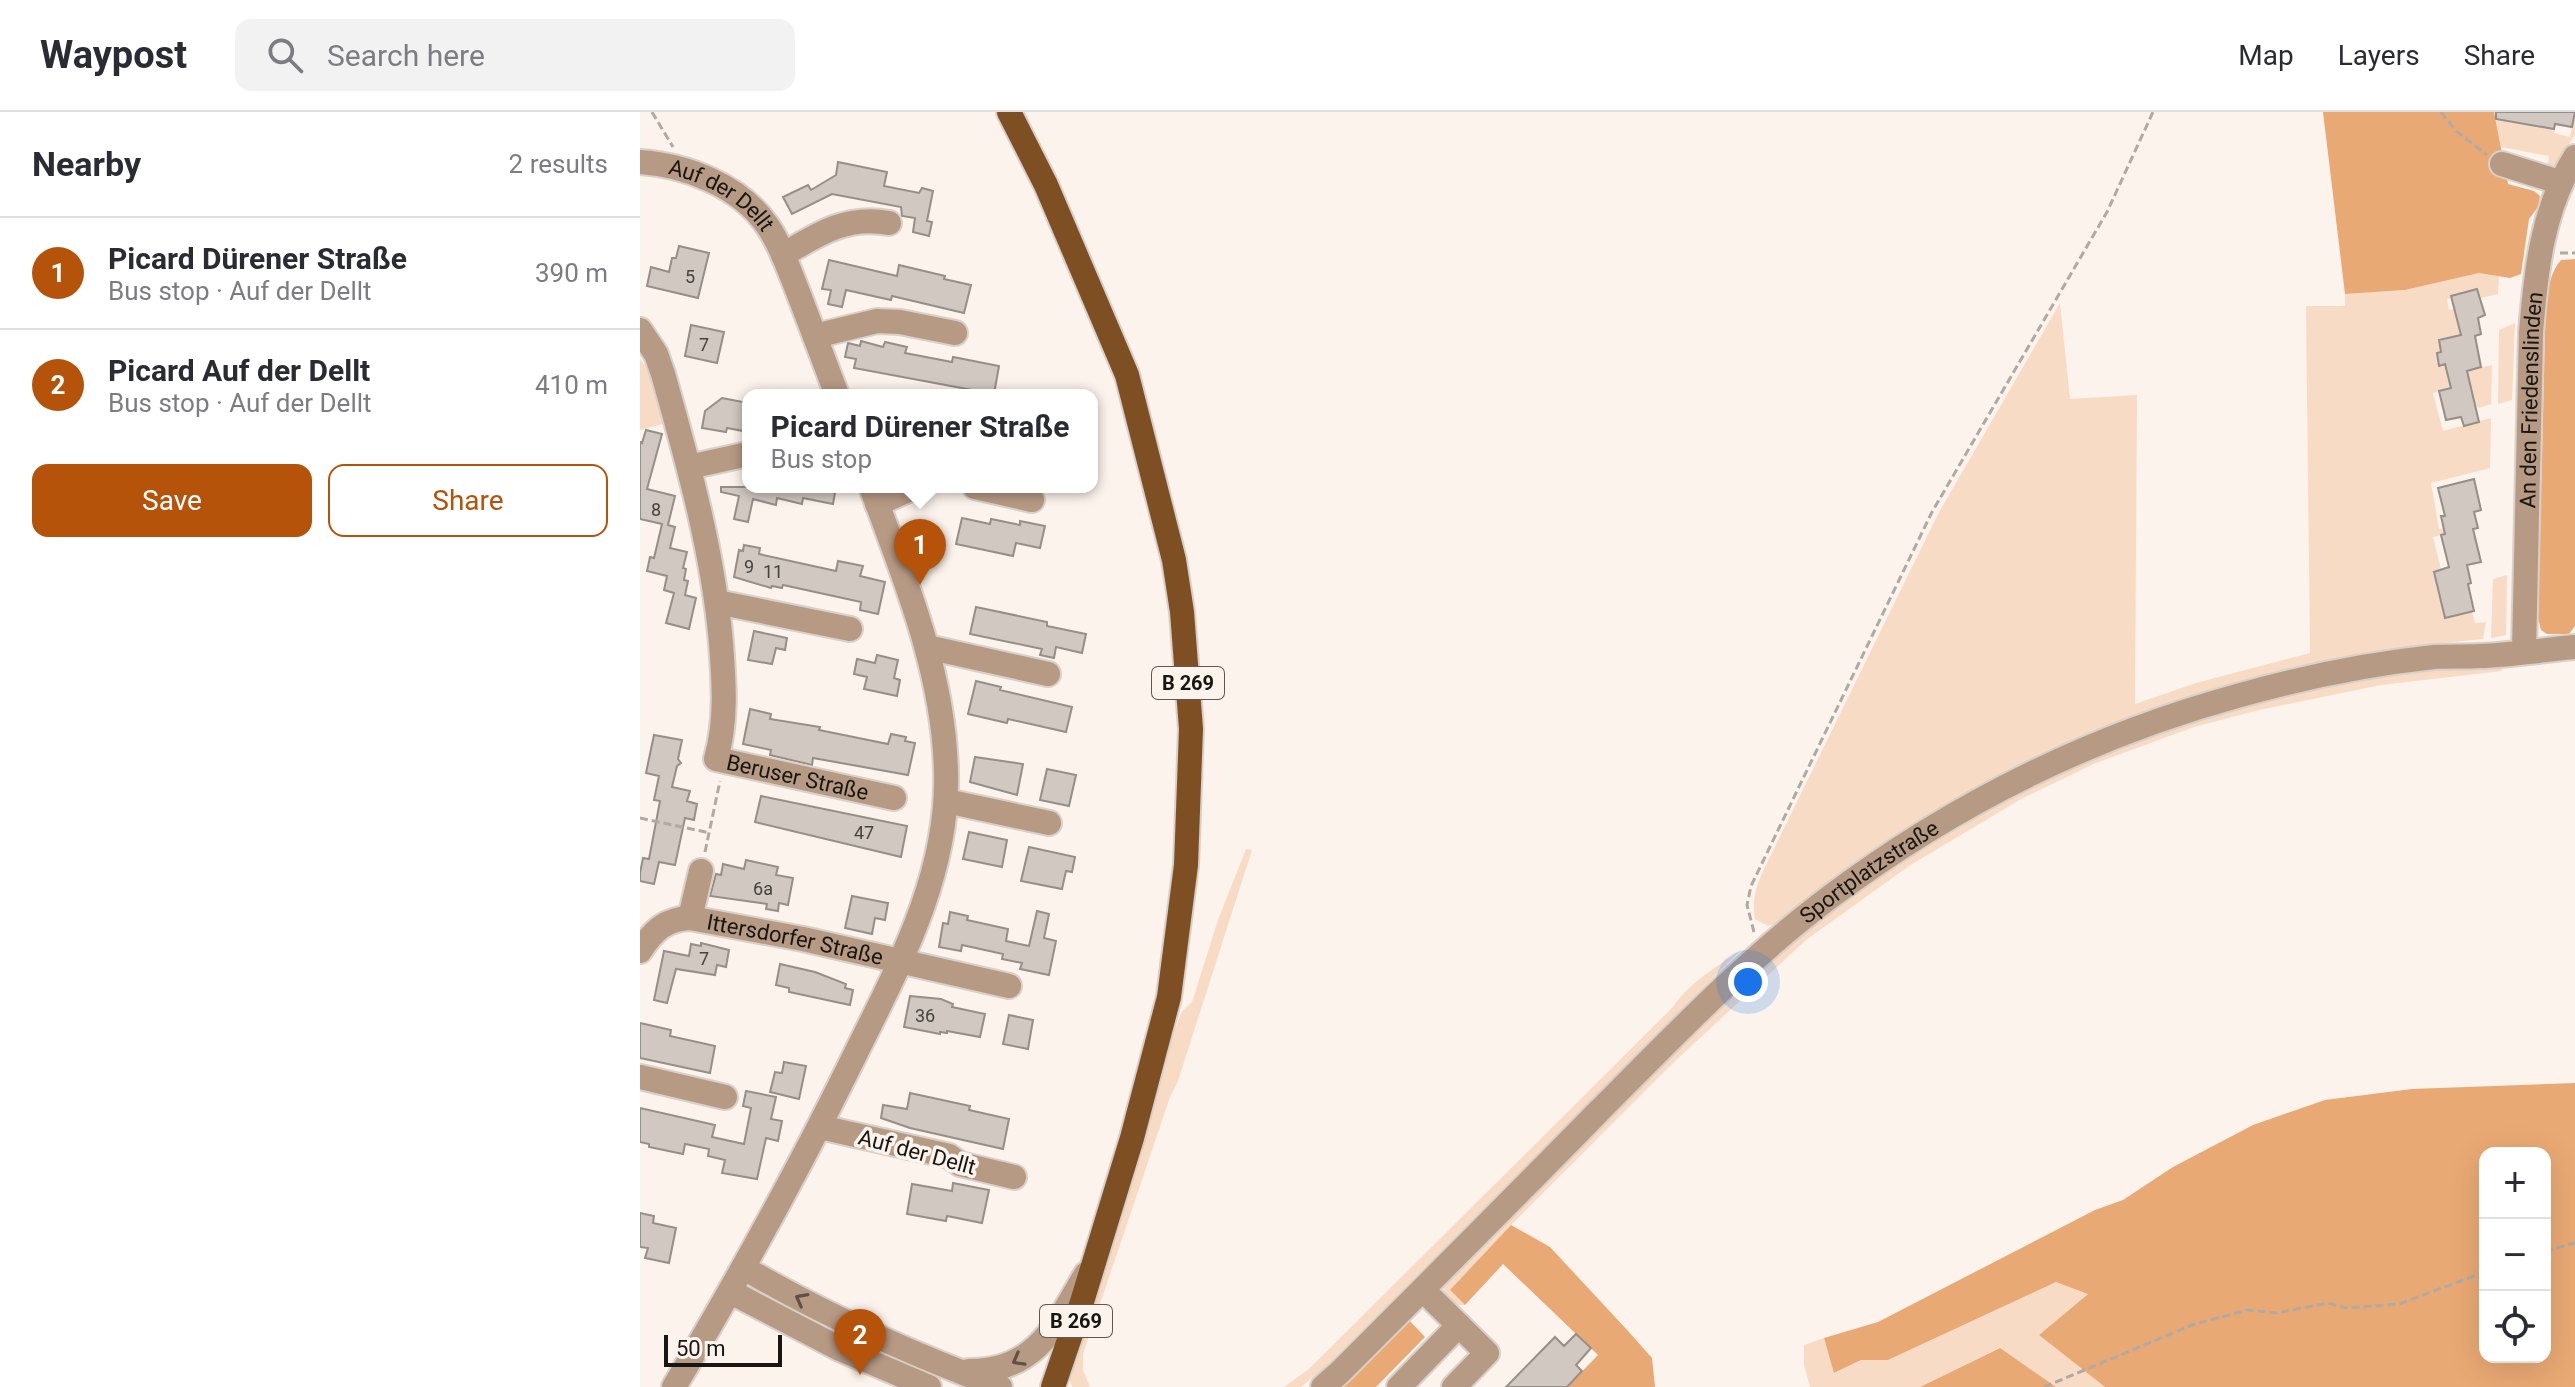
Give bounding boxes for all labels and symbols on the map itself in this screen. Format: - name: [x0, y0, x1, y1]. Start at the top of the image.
- street label: Auf der Dellt: [666, 154, 780, 235]
- house number: 5: [685, 266, 695, 287]
- street label: An den Friedenslinden: [2515, 291, 2547, 509]
- house number: 7: [699, 334, 709, 355]
- house number: 8: [651, 499, 661, 520]
- pin: 1: [894, 519, 946, 585]
- house number: 9: [744, 556, 754, 577]
- house number: 11: [763, 561, 783, 582]
- road number: B 269: [1152, 667, 1224, 699]
- street label: Beruser Straße: [724, 749, 871, 805]
- street label: Sportplatzstraße: [1794, 815, 1943, 928]
- house number: 47: [854, 822, 874, 843]
- house number: 6a: [753, 878, 773, 899]
- street label: Ittersdorfer Straße: [705, 909, 886, 969]
- house number: 7: [699, 948, 709, 969]
- your location: [1728, 962, 1768, 1002]
- house number: 36: [915, 1005, 935, 1026]
- street label: Auf der Dellt: [856, 1124, 978, 1180]
- one-way arrow: [795, 1294, 809, 1309]
- road number: B 269: [1040, 1305, 1112, 1337]
- pin: 2: [834, 1309, 886, 1375]
- scale bar: [664, 1331, 782, 1367]
- one-way arrow: [1012, 1351, 1026, 1366]

